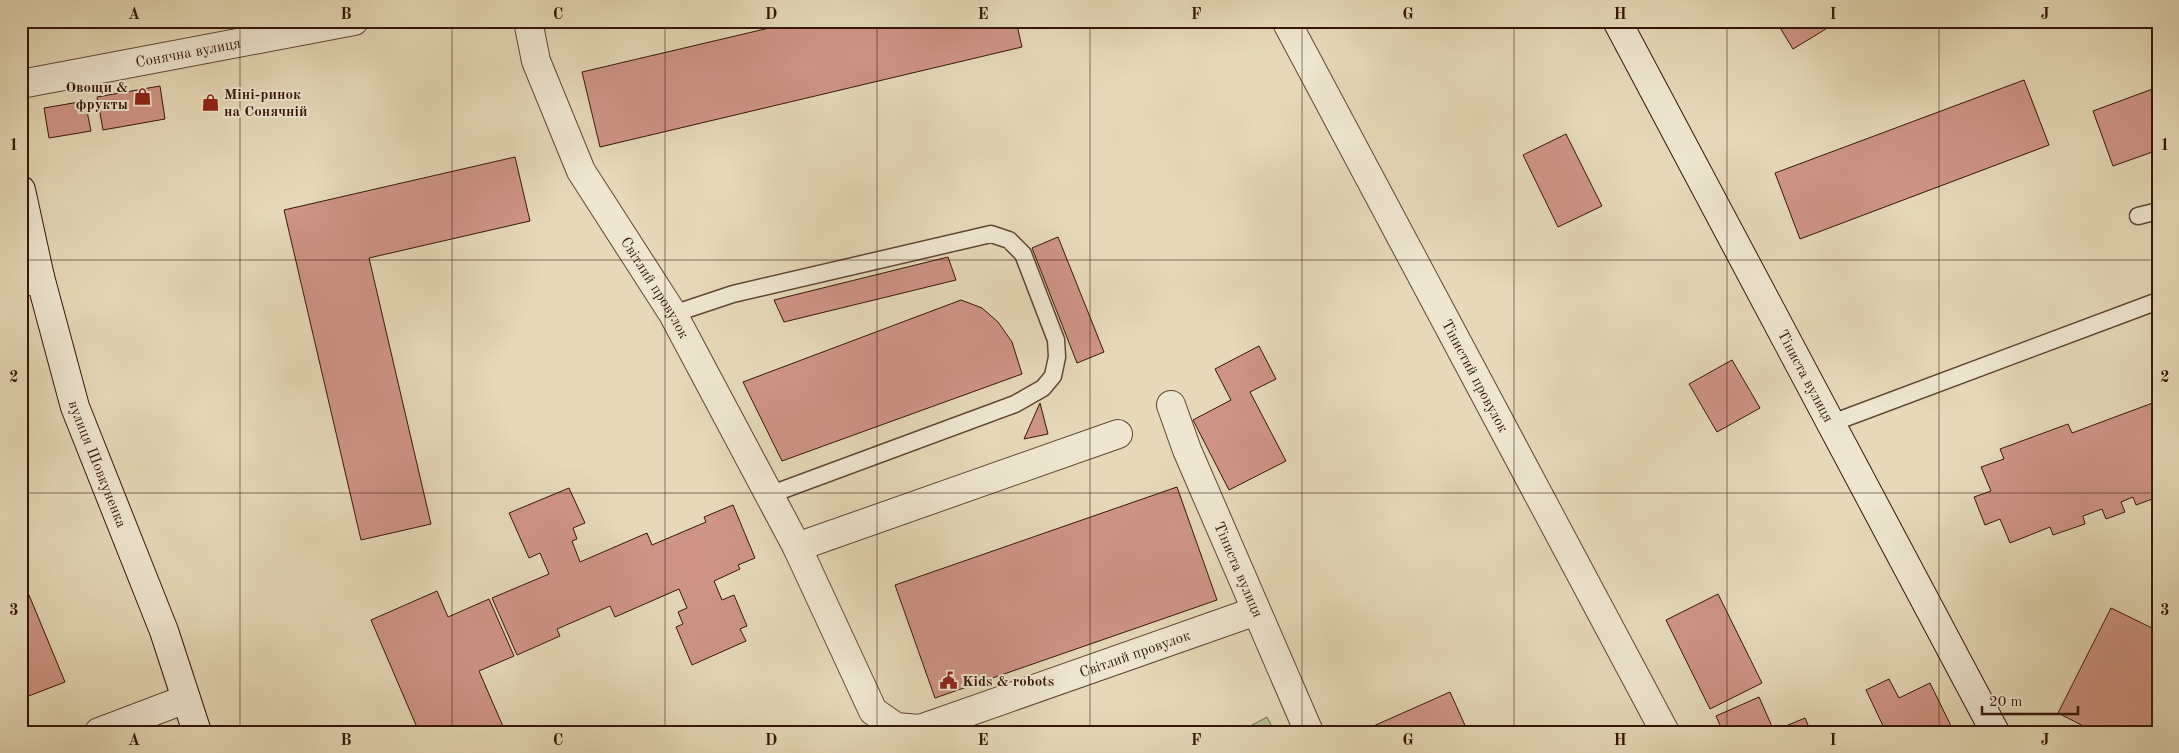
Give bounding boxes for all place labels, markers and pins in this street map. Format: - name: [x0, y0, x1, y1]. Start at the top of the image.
- place label: Овощи & фрукты: [65, 81, 128, 113]
- shop icon: Овощи & фрукты: [132, 86, 152, 106]
- place label: Міні-ринок на Сонячній: [224, 88, 308, 120]
- shop icon: Міні-ринок на Сонячній: [200, 93, 220, 113]
- public building icon: Kids & robots: [938, 671, 958, 691]
- place label: Kids & robots: [962, 675, 1054, 690]

